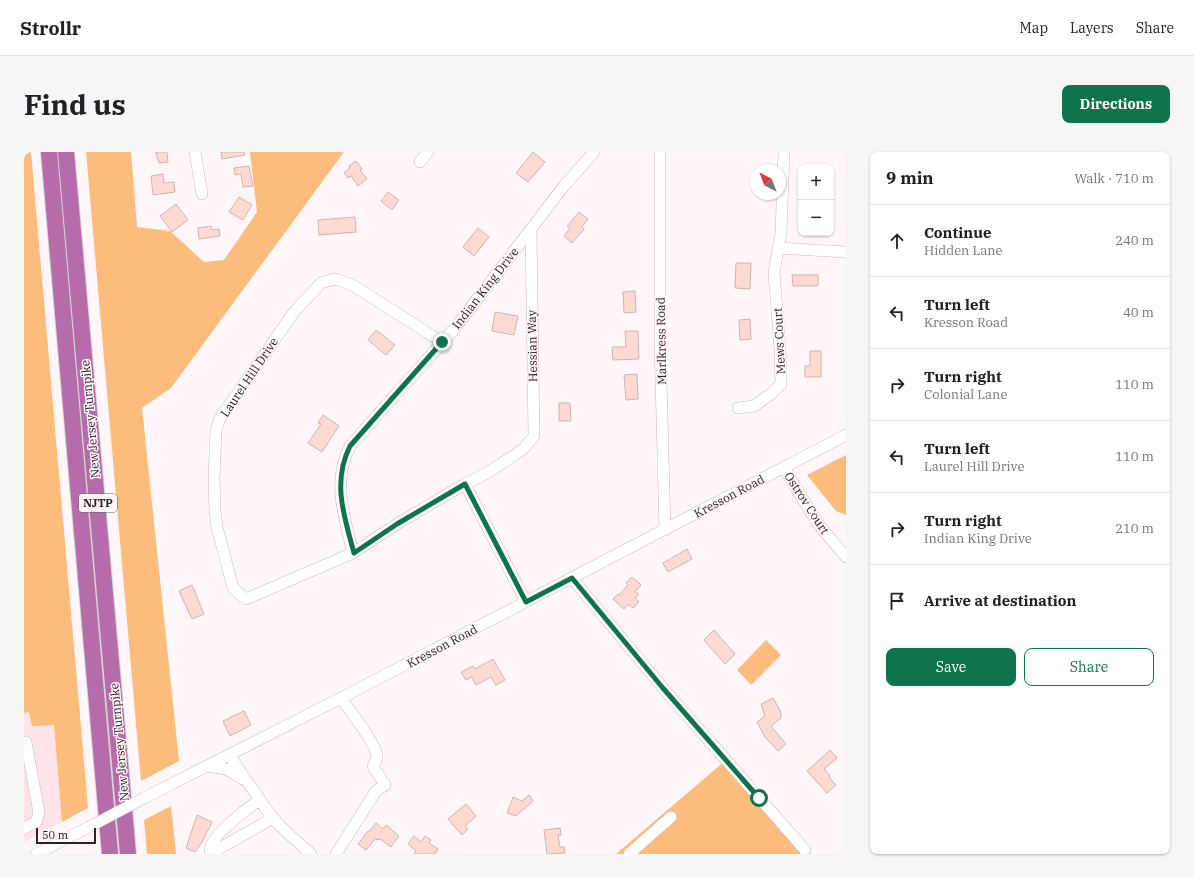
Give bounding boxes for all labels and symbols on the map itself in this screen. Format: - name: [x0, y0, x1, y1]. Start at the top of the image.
- north arrow: [750, 164, 786, 200]
- street label: Indian King Drive: [448, 244, 522, 332]
- street label: Marlkress Road: [653, 297, 669, 385]
- street label: Mews Court: [770, 307, 788, 375]
- street label: Hessian Way: [524, 309, 540, 382]
- route end: [433, 333, 451, 351]
- street label: Laurel Hill Drive: [217, 334, 281, 420]
- street label: New Jersey Turnpike: [77, 359, 103, 479]
- street label: Ostrov Court: [781, 469, 833, 537]
- street label: Kresson Road: [691, 471, 767, 521]
- road number: NJTP: [79, 494, 117, 512]
- street label: Kresson Road: [404, 621, 480, 671]
- street label: New Jersey Turnpike: [106, 682, 132, 802]
- route start: [750, 789, 768, 807]
- scale bar: [36, 826, 96, 845]

